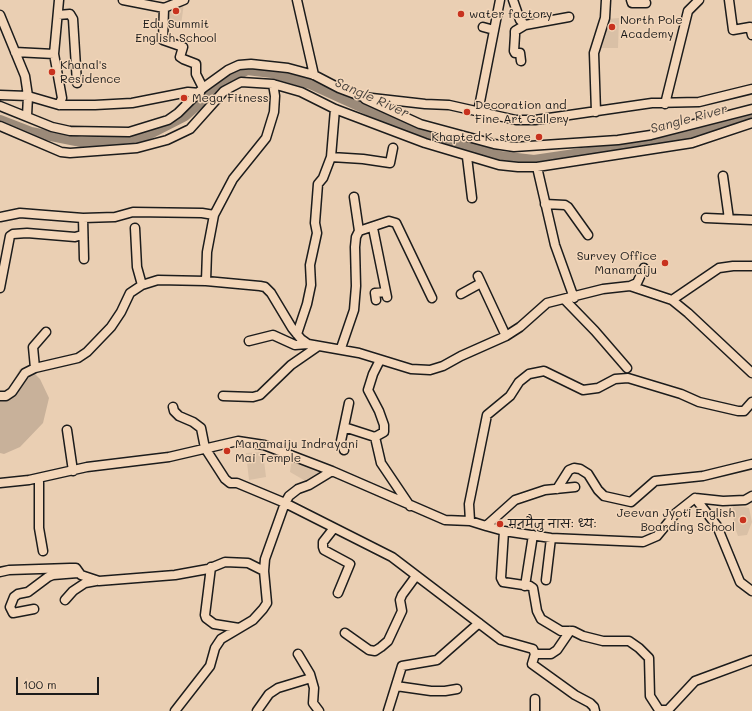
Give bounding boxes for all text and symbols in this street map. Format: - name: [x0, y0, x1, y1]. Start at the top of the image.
- marker: Edu Summit English School: [171, 6, 181, 16]
- place label: water factory: [469, 7, 552, 21]
- marker: water factory: [456, 9, 466, 19]
- place label: North Pole Academy: [620, 13, 683, 41]
- place label: Edu Summit English School: [135, 17, 217, 45]
- marker: North Pole Academy: [607, 22, 617, 32]
- place label: Khanal's Residence: [60, 58, 121, 86]
- marker: Khanal's Residence: [47, 67, 57, 77]
- water label: Sangle River: [333, 75, 411, 121]
- place label: Mega Fitness: [192, 91, 269, 105]
- marker: Mega Fitness: [179, 93, 189, 103]
- place label: Decoration and Fine Art Gallery: [475, 98, 569, 126]
- water label: Sangle River: [649, 101, 729, 137]
- marker: Decoration and Fine Art Gallery: [462, 107, 472, 117]
- place label: Khapted K. store: [432, 130, 531, 144]
- marker: Khapted K. store: [534, 132, 544, 142]
- place label: Survey Office Manamaiju: [577, 249, 657, 277]
- marker: Survey Office Manamaiju: [660, 258, 670, 268]
- place label: Manamaiju Indrayani Mai Temple: [235, 437, 358, 465]
- marker: Manamaiju Indrayani Mai Temple: [222, 446, 232, 456]
- place label: Jeevan Jyoti English Boarding School: [617, 506, 735, 534]
- marker: Jeevan Jyoti English Boarding School: [738, 515, 748, 525]
- place label: मनमैजु नासः ध्यः: [508, 517, 597, 531]
- marker: मनमैजु नासः ध्यः: [495, 519, 505, 529]
- scale bar: [18, 669, 101, 695]
- text: 100 m: [23, 676, 57, 692]

